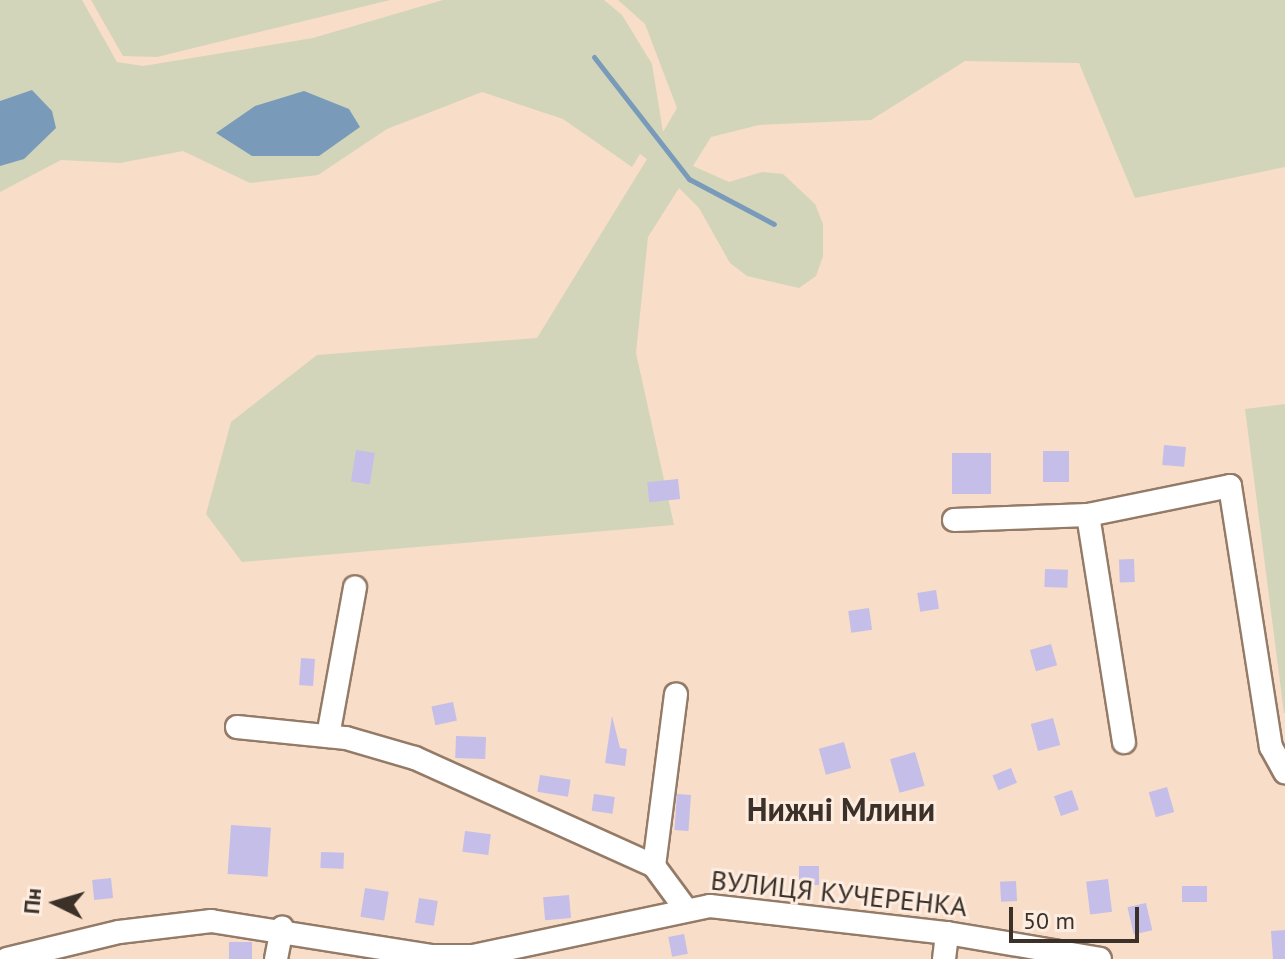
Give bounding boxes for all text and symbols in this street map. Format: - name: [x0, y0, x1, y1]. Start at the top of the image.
- district label: Нижні Млини: [747, 790, 935, 828]
- north arrow: [16, 863, 96, 943]
- street label: ВУЛИЦЯ КУЧЕРЕНКА: [709, 863, 969, 923]
- text: Пн: [17, 887, 47, 915]
- scale bar: [1013, 891, 1143, 941]
- text: 50 m: [1023, 905, 1075, 936]

